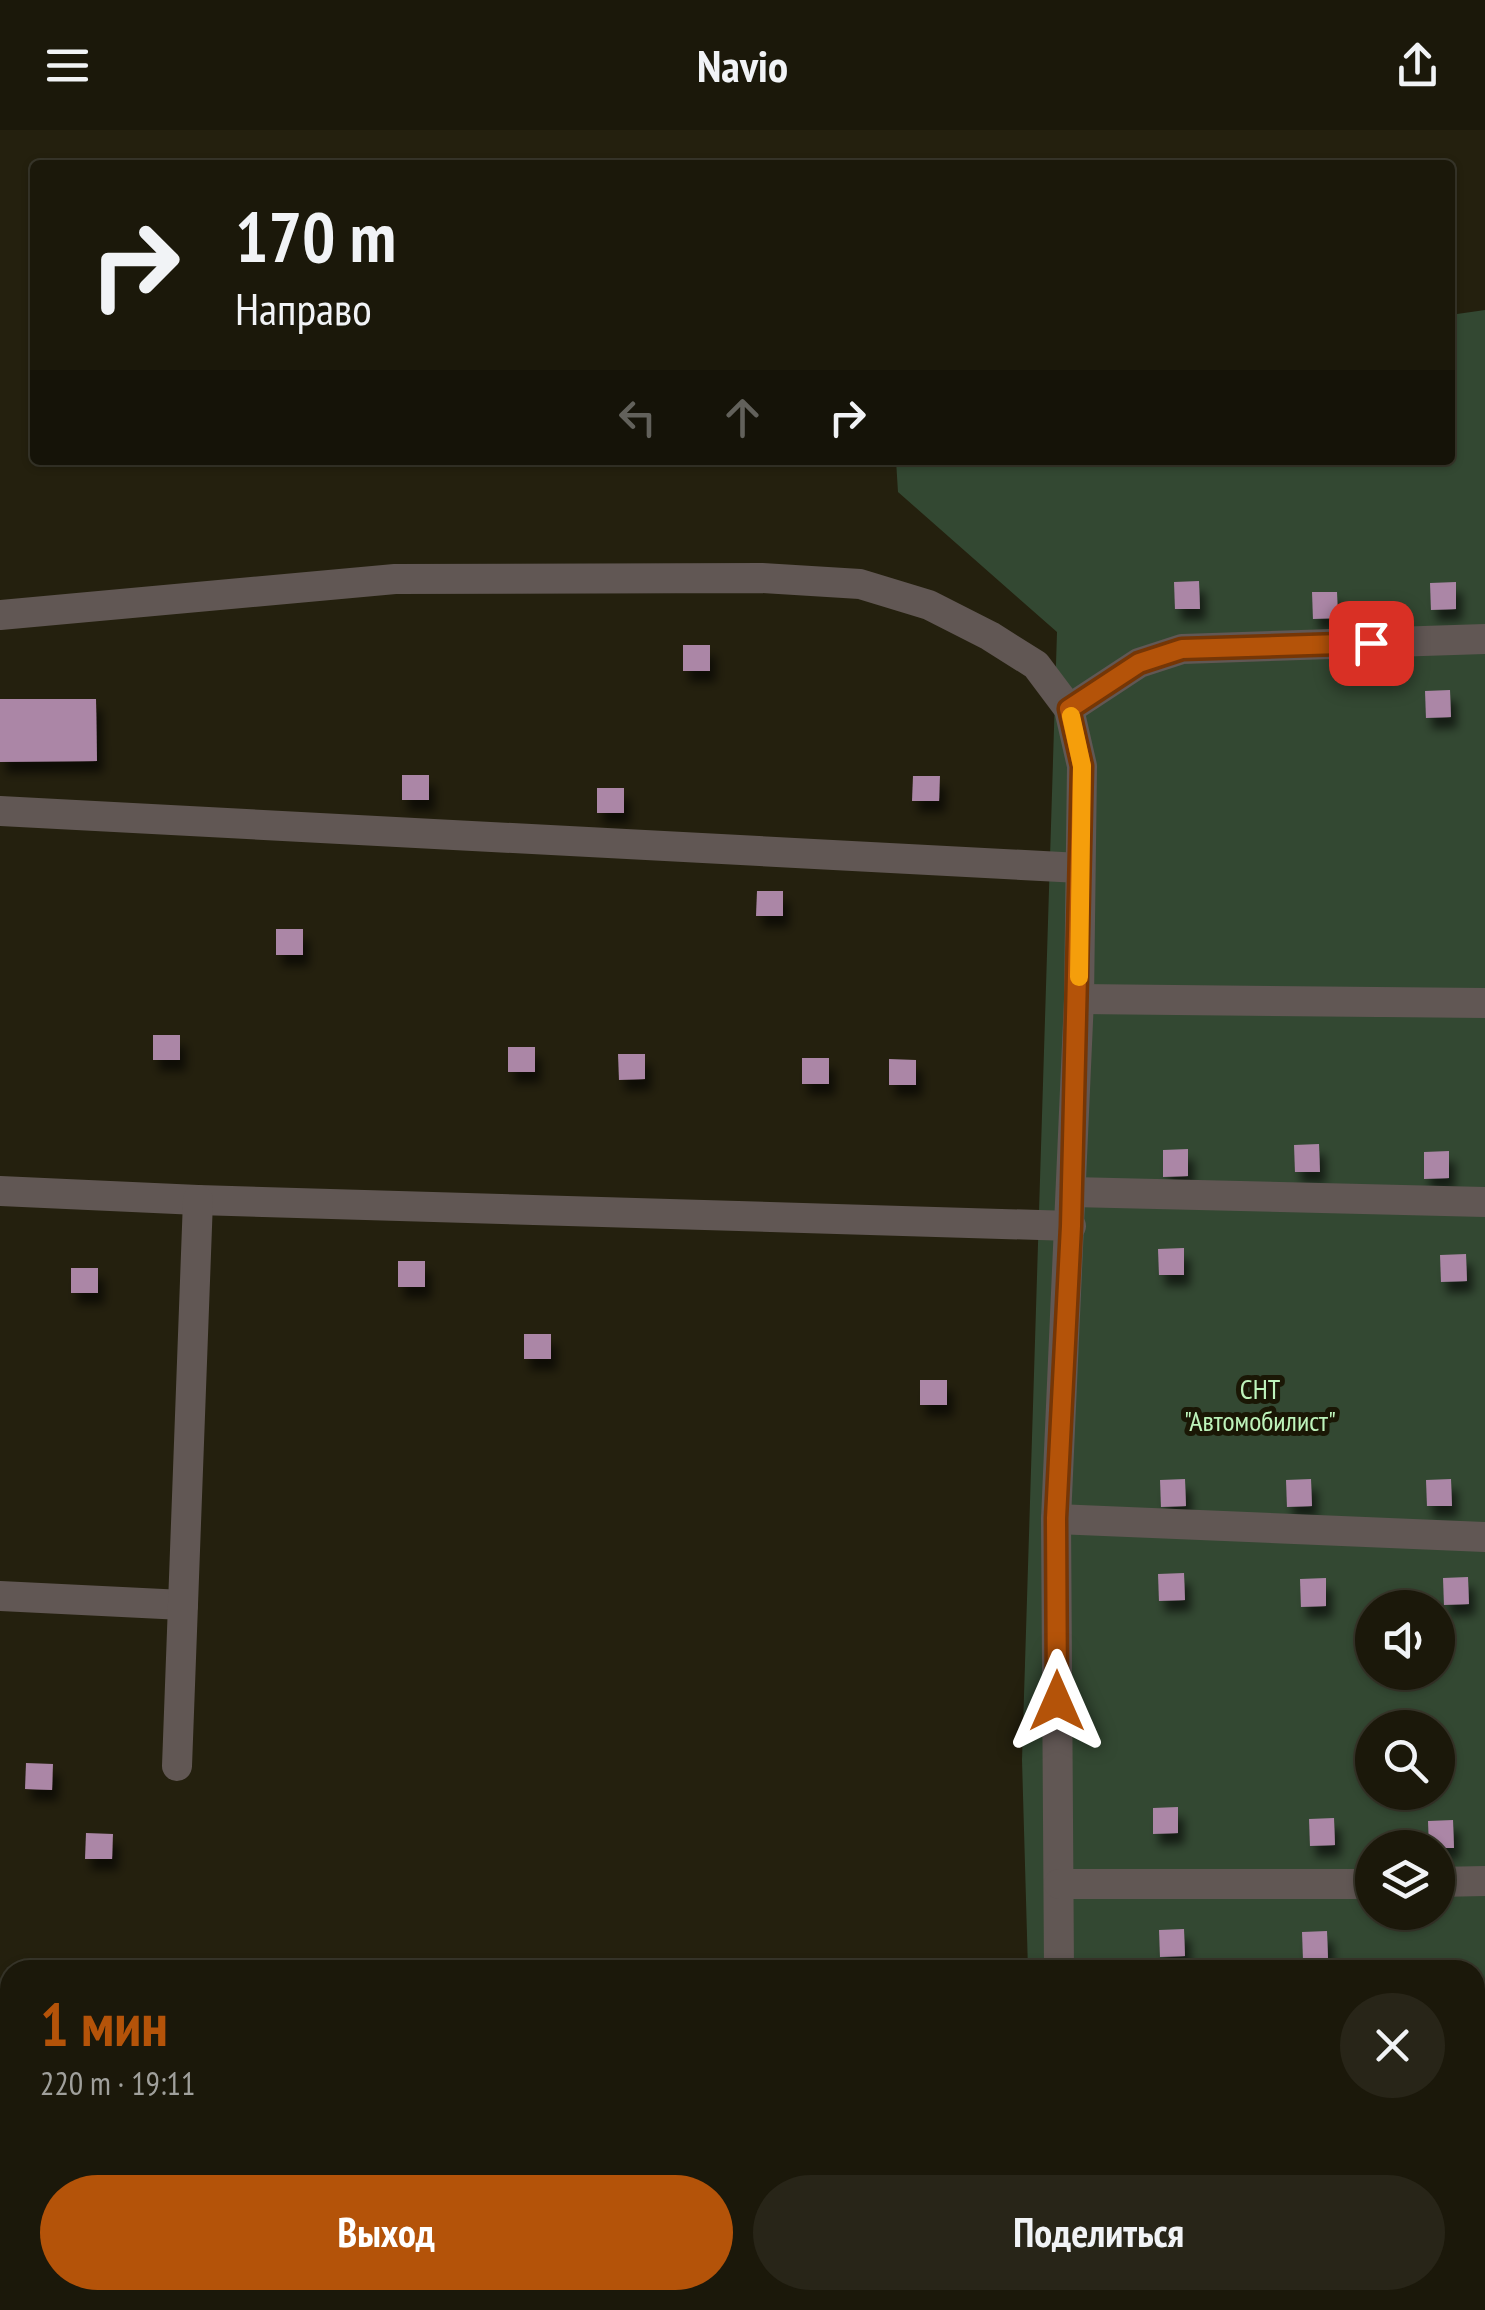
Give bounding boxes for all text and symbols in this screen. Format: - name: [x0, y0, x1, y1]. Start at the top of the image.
- text: Navio: [697, 36, 788, 94]
- icon: menu: [40, 38, 95, 93]
- icon: share: [1390, 38, 1445, 93]
- text: 170 m: [235, 191, 396, 281]
- icon: right: [70, 200, 200, 330]
- text: Направо: [235, 279, 372, 337]
- icon: left: [610, 390, 665, 445]
- icon: ahead: [715, 390, 770, 445]
- icon: right: [820, 390, 875, 445]
- pin: [1329, 601, 1414, 686]
- icon: arrive: [1344, 616, 1399, 671]
- park label: СНТ "Автомобилист": [1184, 1370, 1336, 1439]
- map controls: [1355, 1590, 1455, 1930]
- button: sound: [1355, 1590, 1455, 1690]
- position arrow: [1005, 1649, 1109, 1753]
- button: search: [1355, 1710, 1455, 1810]
- button: layers: [1355, 1830, 1455, 1930]
- text: 1 мин: [40, 1985, 168, 2063]
- button: close: [1340, 1993, 1445, 2098]
- text: 220 m · 19:11: [40, 2062, 195, 2104]
- button: Выход: [40, 2175, 733, 2290]
- button: Поделиться: [753, 2175, 1445, 2290]

